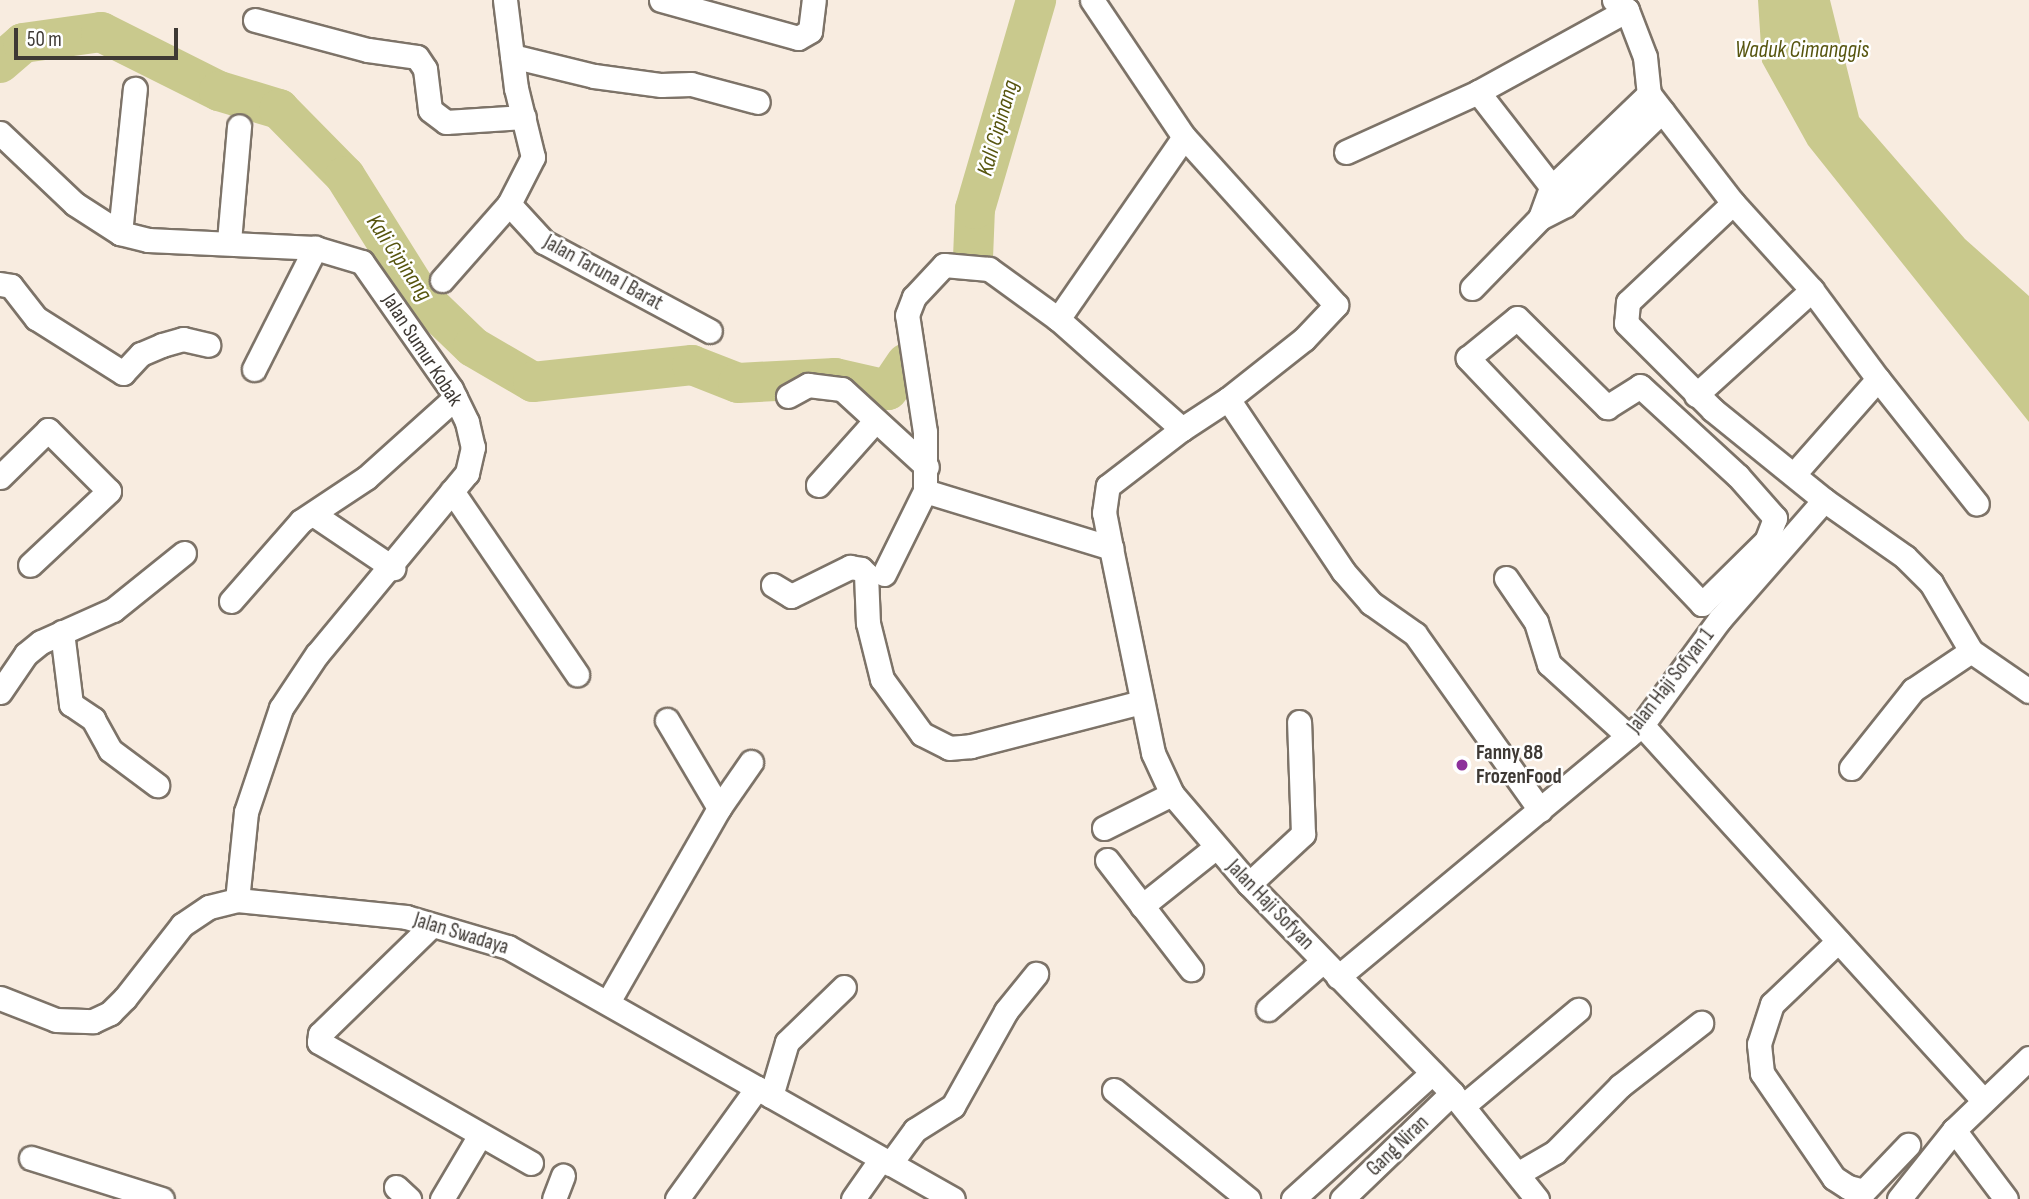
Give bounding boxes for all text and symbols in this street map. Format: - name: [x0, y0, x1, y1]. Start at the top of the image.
- scale bar: [18, 14, 182, 58]
- text: 50 m: [27, 27, 62, 52]
- water label: Waduk Cimanggis: [1735, 36, 1869, 64]
- water label: Kali Cipinang: [971, 77, 1025, 179]
- water label: Kali Cipinang: [360, 210, 438, 306]
- street label: Jalan Taruna I Barat: [539, 230, 667, 316]
- street label: Jalan Sumur Kobak: [376, 289, 468, 411]
- street label: Jalan Haji Sofyan 1: [1622, 624, 1720, 738]
- place label: Fanny 88 FrozenFood: [1476, 740, 1562, 790]
- marker: Fanny 88 FrozenFood: [1454, 757, 1470, 773]
- street label: Jalan Haji Sofyan: [1221, 855, 1319, 955]
- street label: Jalan Swadaya: [411, 908, 511, 960]
- street label: Gang Niran: [1362, 1110, 1434, 1182]

